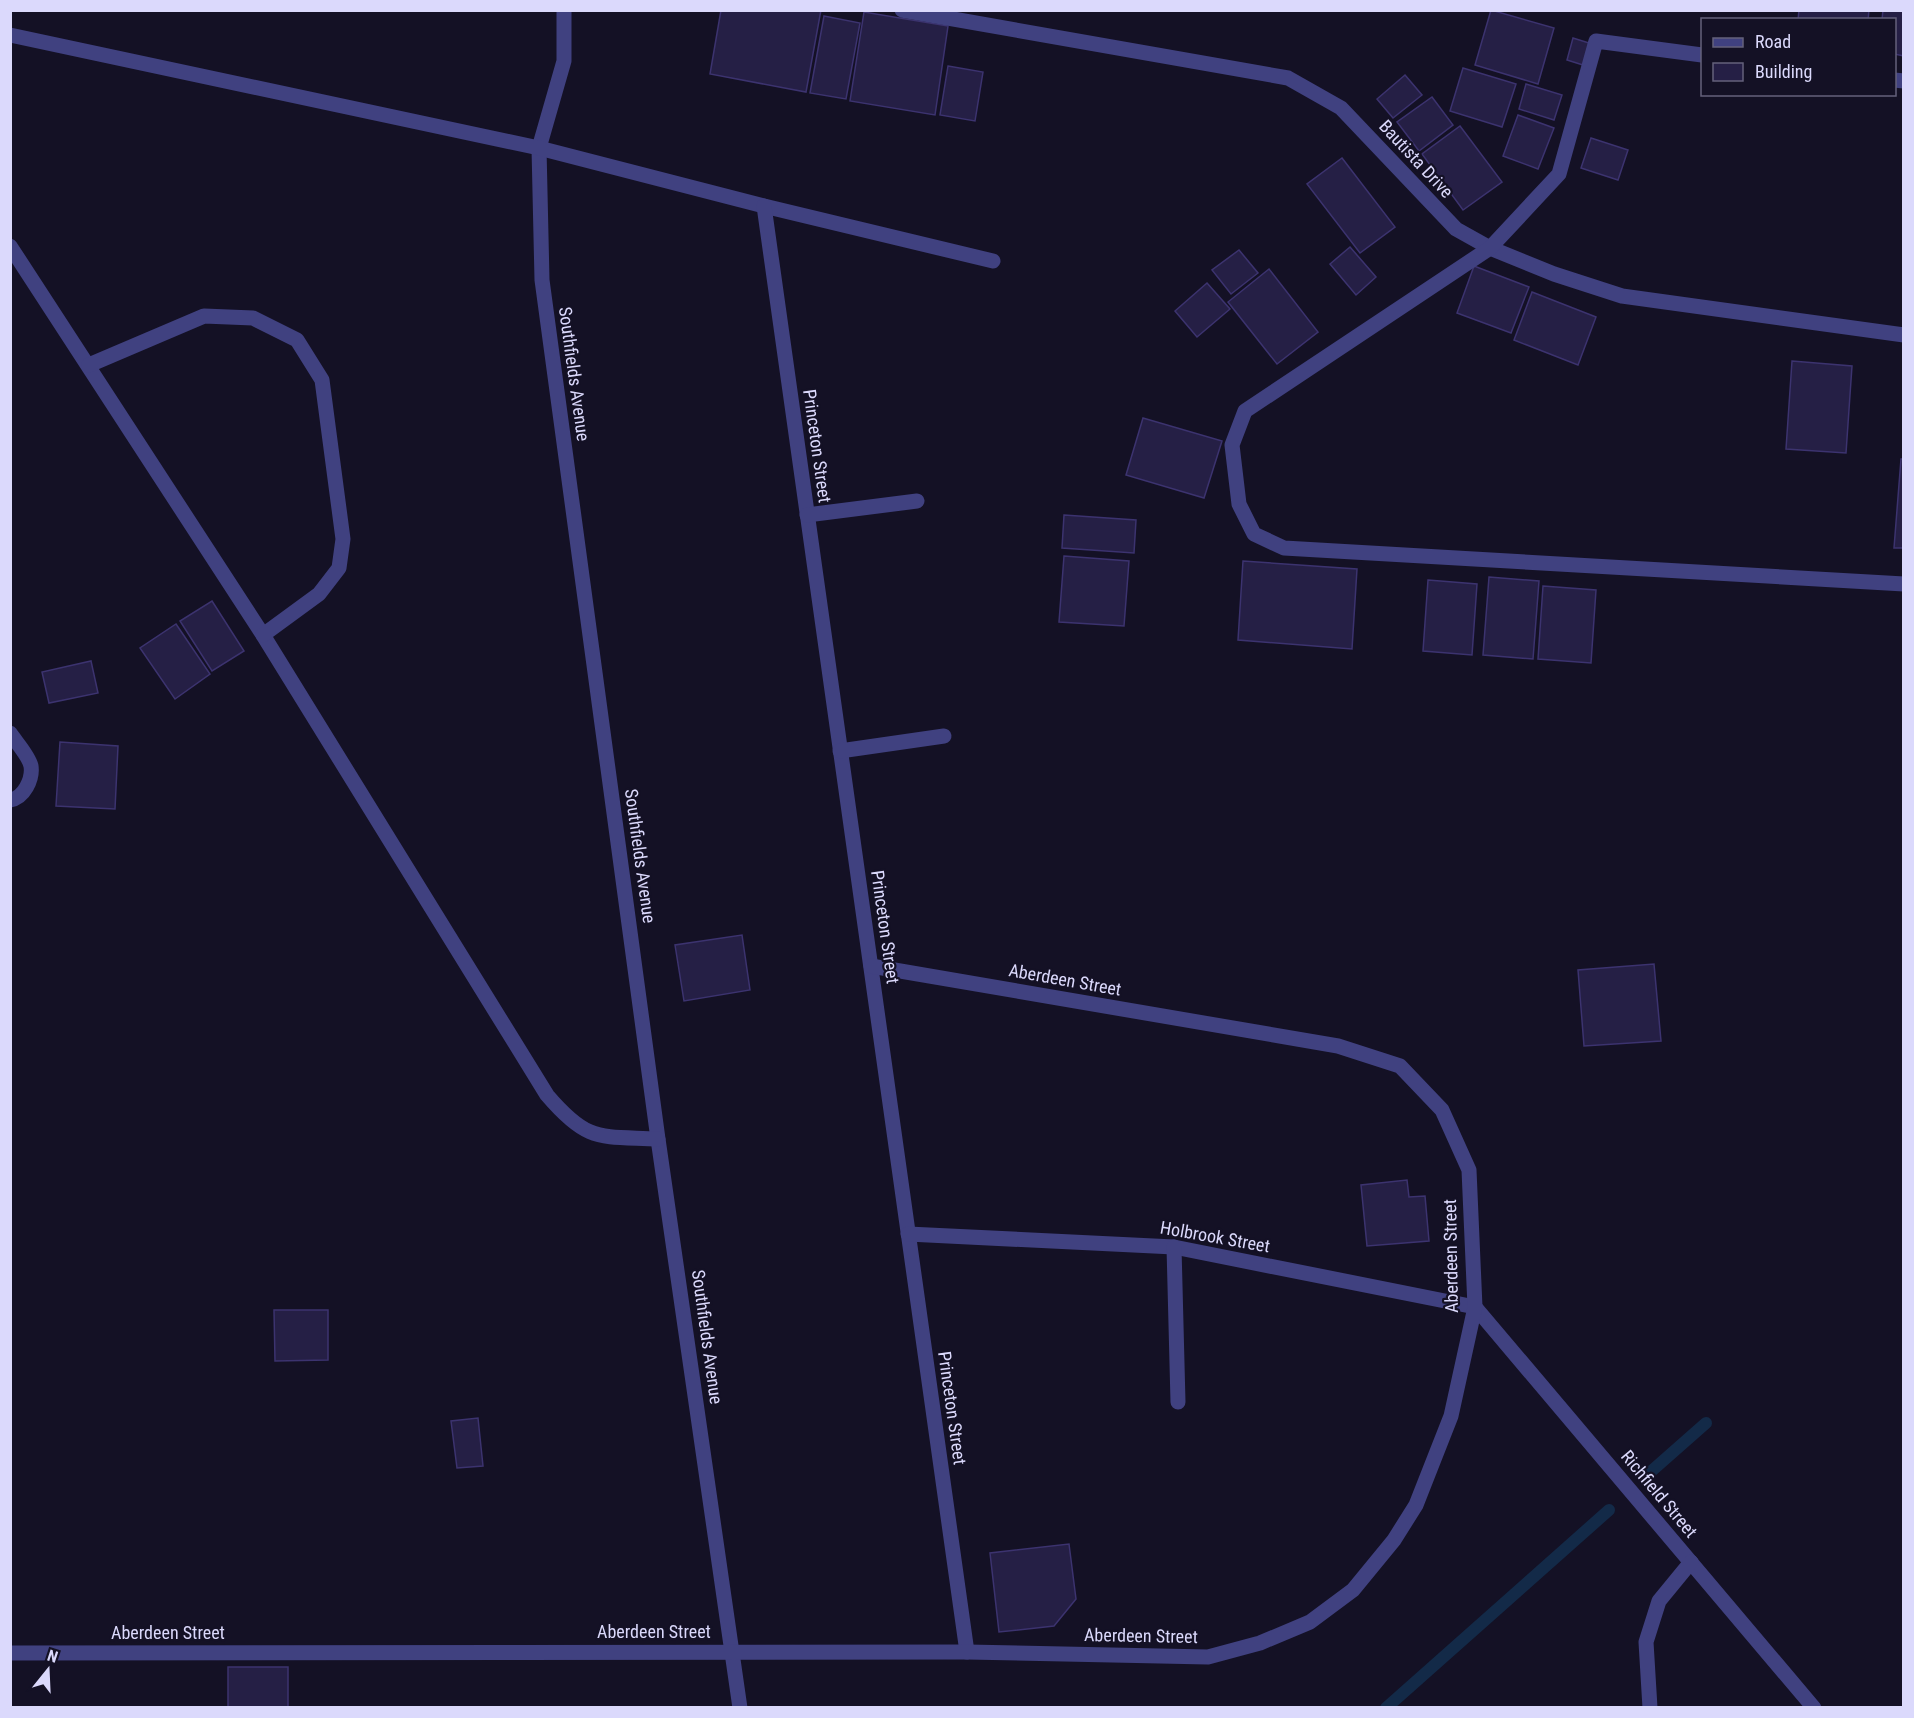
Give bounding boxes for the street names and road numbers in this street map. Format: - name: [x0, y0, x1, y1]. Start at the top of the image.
- street label: Bautista Drive: [1375, 115, 1458, 202]
- street label: Southfields Avenue: [555, 305, 594, 443]
- street label: Princeton Street: [799, 388, 836, 504]
- street label: Southfields Avenue: [621, 787, 660, 925]
- street label: Princeton Street: [867, 869, 904, 985]
- street label: Aberdeen Street: [1007, 959, 1123, 1000]
- street label: Aberdeen Street: [1439, 1199, 1462, 1313]
- street label: Holbrook Street: [1159, 1217, 1272, 1256]
- street label: Southfields Avenue: [688, 1268, 727, 1406]
- street label: Princeton Street: [934, 1350, 971, 1466]
- street label: Richfield Street: [1617, 1446, 1702, 1542]
- street label: Aberdeen Street: [597, 1621, 711, 1642]
- street label: Aberdeen Street: [111, 1622, 225, 1643]
- street label: Aberdeen Street: [1084, 1624, 1198, 1647]

